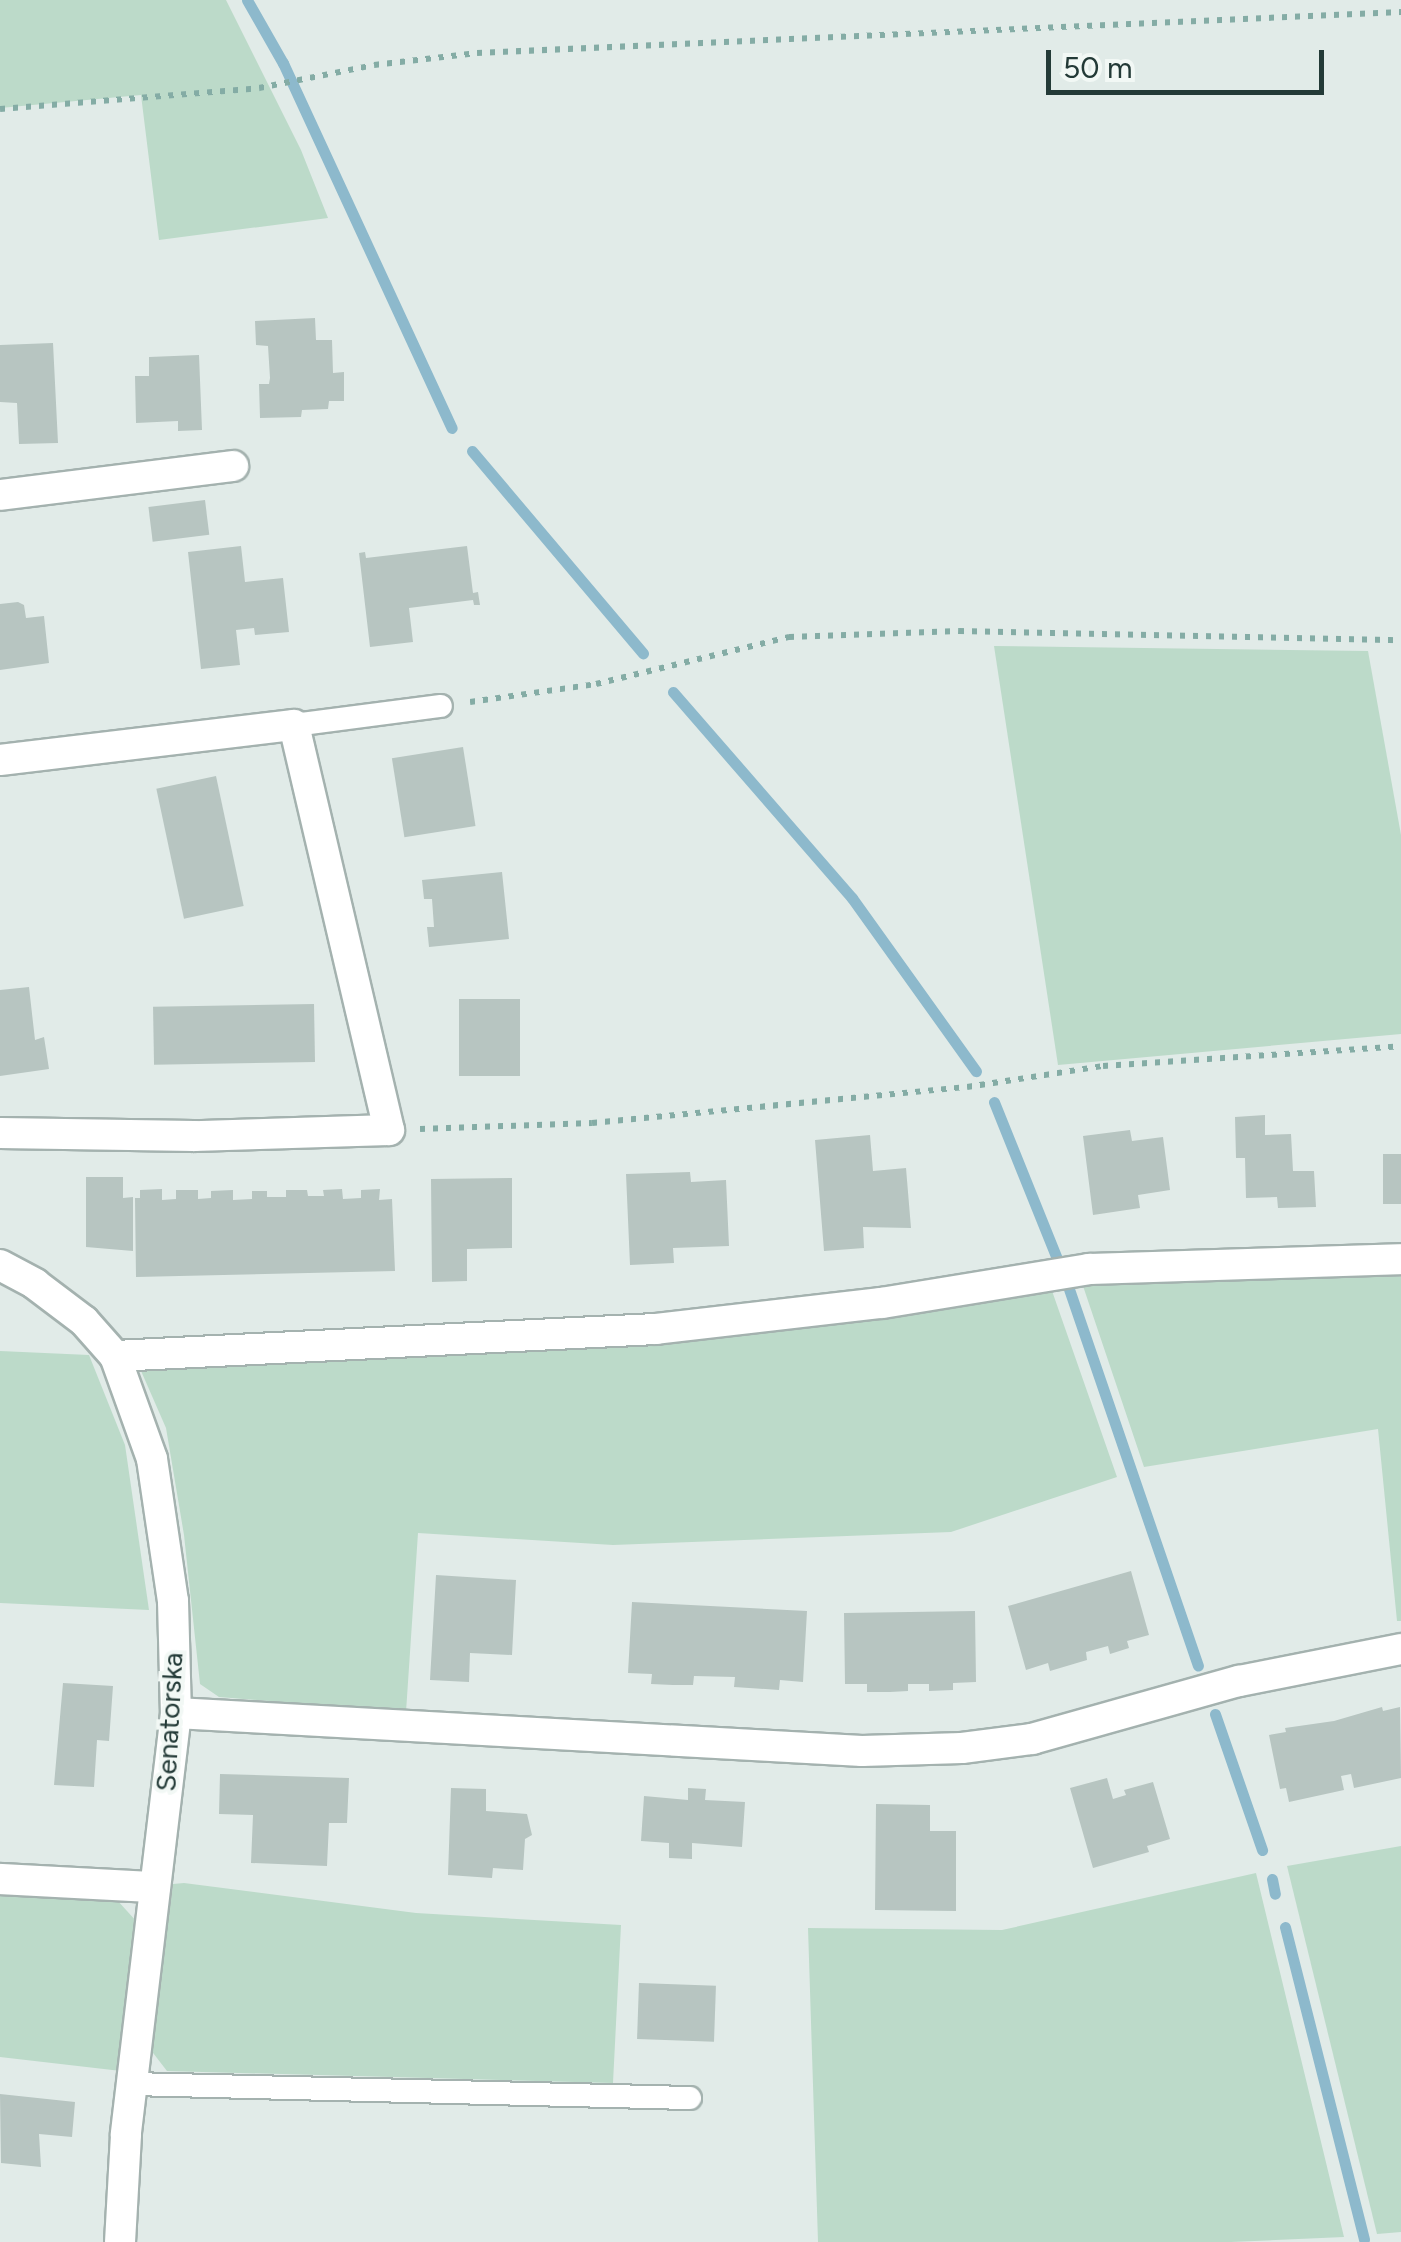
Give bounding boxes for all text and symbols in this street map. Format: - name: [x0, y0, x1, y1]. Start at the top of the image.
- scale bar: [1051, 30, 1328, 92]
- text: 50 m: [1063, 49, 1132, 86]
- street label: Senatorska: [149, 1652, 189, 1792]

